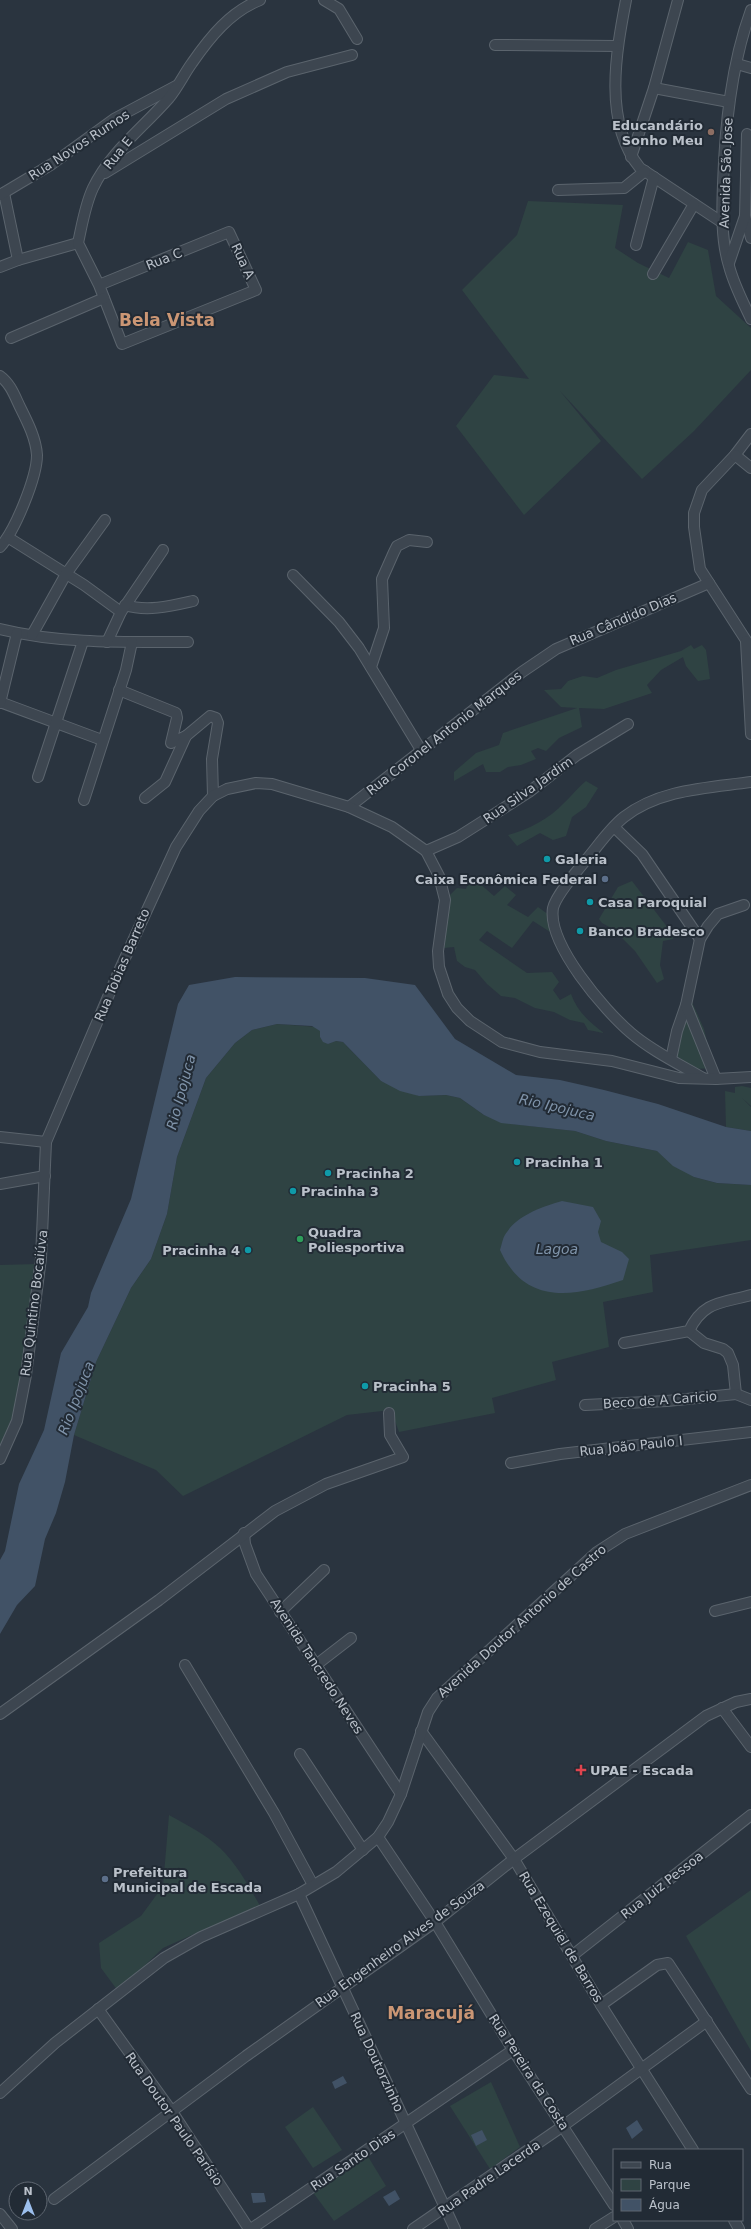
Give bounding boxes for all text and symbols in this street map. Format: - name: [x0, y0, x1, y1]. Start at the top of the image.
- street label: Rua Novos Rumos: [26, 107, 132, 183]
- street label: Avenida São Jose: [717, 117, 735, 229]
- place label: Educandário Sonho Meu: [612, 118, 703, 148]
- marker: Educandário Sonho Meu: [706, 127, 716, 137]
- street label: Rua E: [101, 134, 135, 172]
- street label: Rua A: [228, 241, 258, 281]
- street label: Rua C: [144, 245, 184, 273]
- district label: Bela Vista: [119, 310, 215, 330]
- street label: Rua Cândido Dias: [567, 590, 679, 648]
- street label: Rua Coronel Antonio Marques: [364, 668, 525, 798]
- street label: Rua Silva Jardim: [480, 754, 576, 826]
- place label: Galeria: [555, 852, 607, 867]
- marker: Galeria: [542, 854, 552, 864]
- place label: Caixa Econômica Federal: [415, 872, 597, 887]
- marker: Caixa Econômica Federal: [600, 874, 610, 884]
- place label: Casa Paroquial: [598, 895, 707, 910]
- marker: Casa Paroquial: [585, 897, 595, 907]
- street label: Rua Tobias Barreto: [91, 906, 153, 1024]
- place label: Banco Bradesco: [588, 924, 705, 939]
- marker: Banco Bradesco: [575, 926, 585, 936]
- water label: Rio Ipojuca: [163, 1053, 199, 1131]
- water label: Rio Ipojuca: [518, 1091, 596, 1123]
- place label: Pracinha 1: [525, 1155, 603, 1170]
- marker: Pracinha 1: [512, 1157, 522, 1167]
- place label: Pracinha 2: [336, 1166, 414, 1181]
- marker: Pracinha 2: [323, 1168, 333, 1178]
- place label: Pracinha 3: [301, 1184, 379, 1199]
- marker: Pracinha 3: [288, 1186, 298, 1196]
- place label: Quadra Poliesportiva: [308, 1225, 405, 1255]
- street label: Rua Quintino Bocaiúva: [18, 1229, 50, 1377]
- marker: Quadra Poliesportiva: [295, 1234, 305, 1244]
- water label: Lagoa: [536, 1241, 578, 1257]
- place label: Pracinha 4: [162, 1243, 240, 1258]
- marker: Pracinha 4: [243, 1245, 253, 1255]
- water label: Rio Ipojuca: [55, 1359, 97, 1437]
- place label: Pracinha 5: [373, 1379, 451, 1394]
- marker: Pracinha 5: [360, 1381, 370, 1391]
- street label: Beco de A Caricio: [602, 1389, 718, 1411]
- street label: Rua João Paulo I: [579, 1433, 683, 1459]
- street label: Avenida Doutor Antonio de Castro: [435, 1541, 609, 1701]
- street label: Avenida Tancredo Neves: [267, 1595, 367, 1737]
- place label: UPAE - Escada: [590, 1763, 693, 1778]
- marker: UPAE - Escada: [575, 1764, 587, 1776]
- street label: Rua Juiz Pessoa: [618, 1848, 706, 1922]
- place label: Prefeitura Municipal de Escada: [113, 1865, 262, 1895]
- street label: Rua Ezequiel de Barros: [516, 1869, 606, 2005]
- marker: Prefeitura Municipal de Escada: [100, 1874, 110, 1884]
- street label: Rua Engenheiro Alves de Souza: [312, 1878, 488, 2010]
- district label: Maracujá: [387, 2003, 475, 2023]
- street label: Rua Doutorzinho: [347, 2010, 407, 2114]
- street label: Rua Pereira da Costa: [486, 2011, 572, 2133]
- street label: Rua Doutor Paulo Parísio: [122, 2049, 226, 2189]
- street label: Rua Santo Dias: [308, 2126, 398, 2194]
- street label: Rua Padre Lacerda: [435, 2137, 543, 2219]
- legend: [613, 2149, 743, 2221]
- text: Rua: [649, 2158, 672, 2172]
- text: Parque: [649, 2178, 690, 2192]
- north arrow: [8, 2181, 48, 2221]
- text: N: [23, 2185, 33, 2198]
- text: Água: [649, 2197, 680, 2212]

